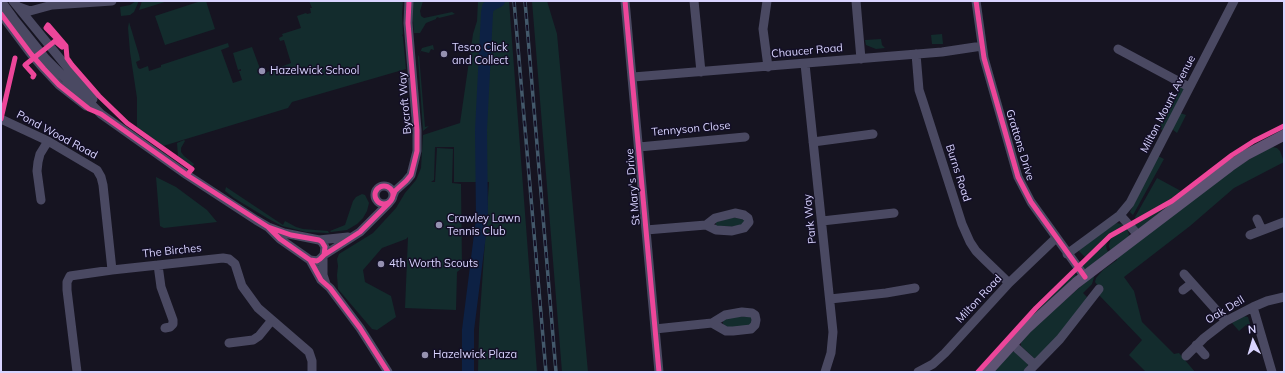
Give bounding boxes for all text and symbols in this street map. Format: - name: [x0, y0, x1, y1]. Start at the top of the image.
- place label: Tesco Click and Collect: [452, 41, 508, 67]
- street label: Chaucer Road: [771, 41, 843, 61]
- marker: Tesco Click and Collect: [439, 49, 449, 59]
- street label: Milton Mount Avenue: [1138, 53, 1198, 155]
- place label: Hazelwick School: [270, 64, 359, 78]
- marker: Hazelwick School: [257, 66, 267, 76]
- street label: Bycroft Way: [396, 71, 414, 135]
- street label: Pond Wood Road: [14, 108, 100, 162]
- street label: Grattons Drive: [1003, 108, 1037, 182]
- street label: Tennyson Close: [651, 119, 731, 139]
- street label: Burns Road: [943, 143, 973, 203]
- street label: St Mary's Drive: [623, 148, 643, 226]
- street label: Park Way: [801, 193, 819, 245]
- place label: Crawley Lawn Tennis Club: [447, 212, 520, 238]
- marker: Crawley Lawn Tennis Club: [434, 220, 444, 230]
- street label: The Birches: [142, 241, 202, 261]
- place label: 4th Worth Scouts: [389, 257, 478, 271]
- marker: 4th Worth Scouts: [376, 259, 386, 269]
- street label: Milton Road: [953, 272, 1005, 326]
- street label: Oak Dell: [1203, 293, 1247, 327]
- north arrow: [1233, 321, 1273, 361]
- text: N: [1247, 322, 1257, 336]
- place label: Hazelwick Plaza: [433, 348, 517, 362]
- marker: Hazelwick Plaza: [420, 350, 430, 360]

